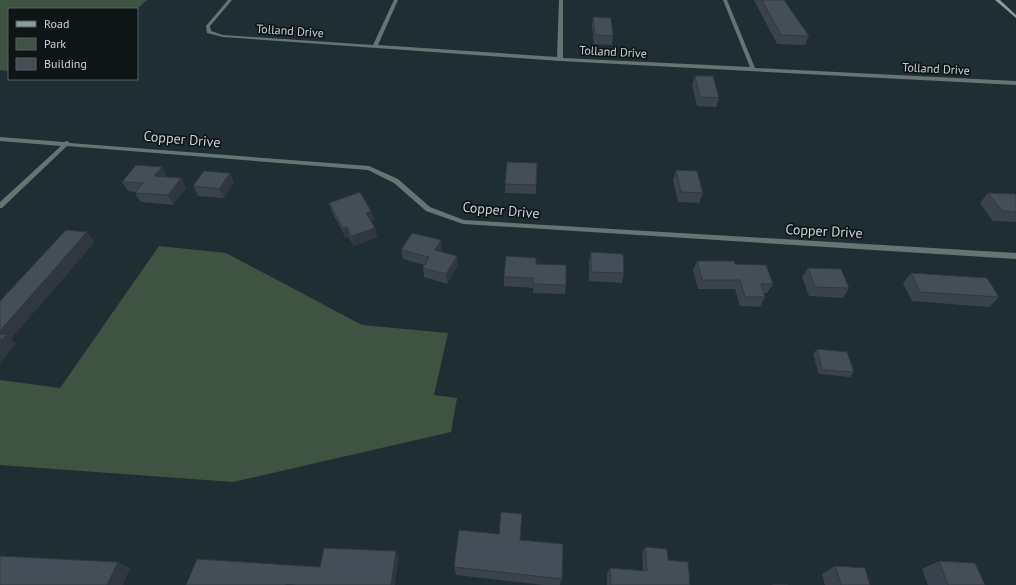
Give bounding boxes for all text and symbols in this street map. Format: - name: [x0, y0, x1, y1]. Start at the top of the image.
- legend: [8, 8, 138, 80]
- text: Road: [44, 16, 69, 31]
- street label: Tolland Drive: [256, 21, 324, 40]
- text: Park: [44, 36, 66, 51]
- street label: Tolland Drive: [579, 42, 647, 61]
- text: Building: [44, 56, 87, 71]
- street label: Tolland Drive: [902, 59, 970, 78]
- street label: Copper Drive: [143, 127, 221, 151]
- street label: Copper Drive: [462, 198, 540, 222]
- street label: Copper Drive: [785, 220, 863, 242]

